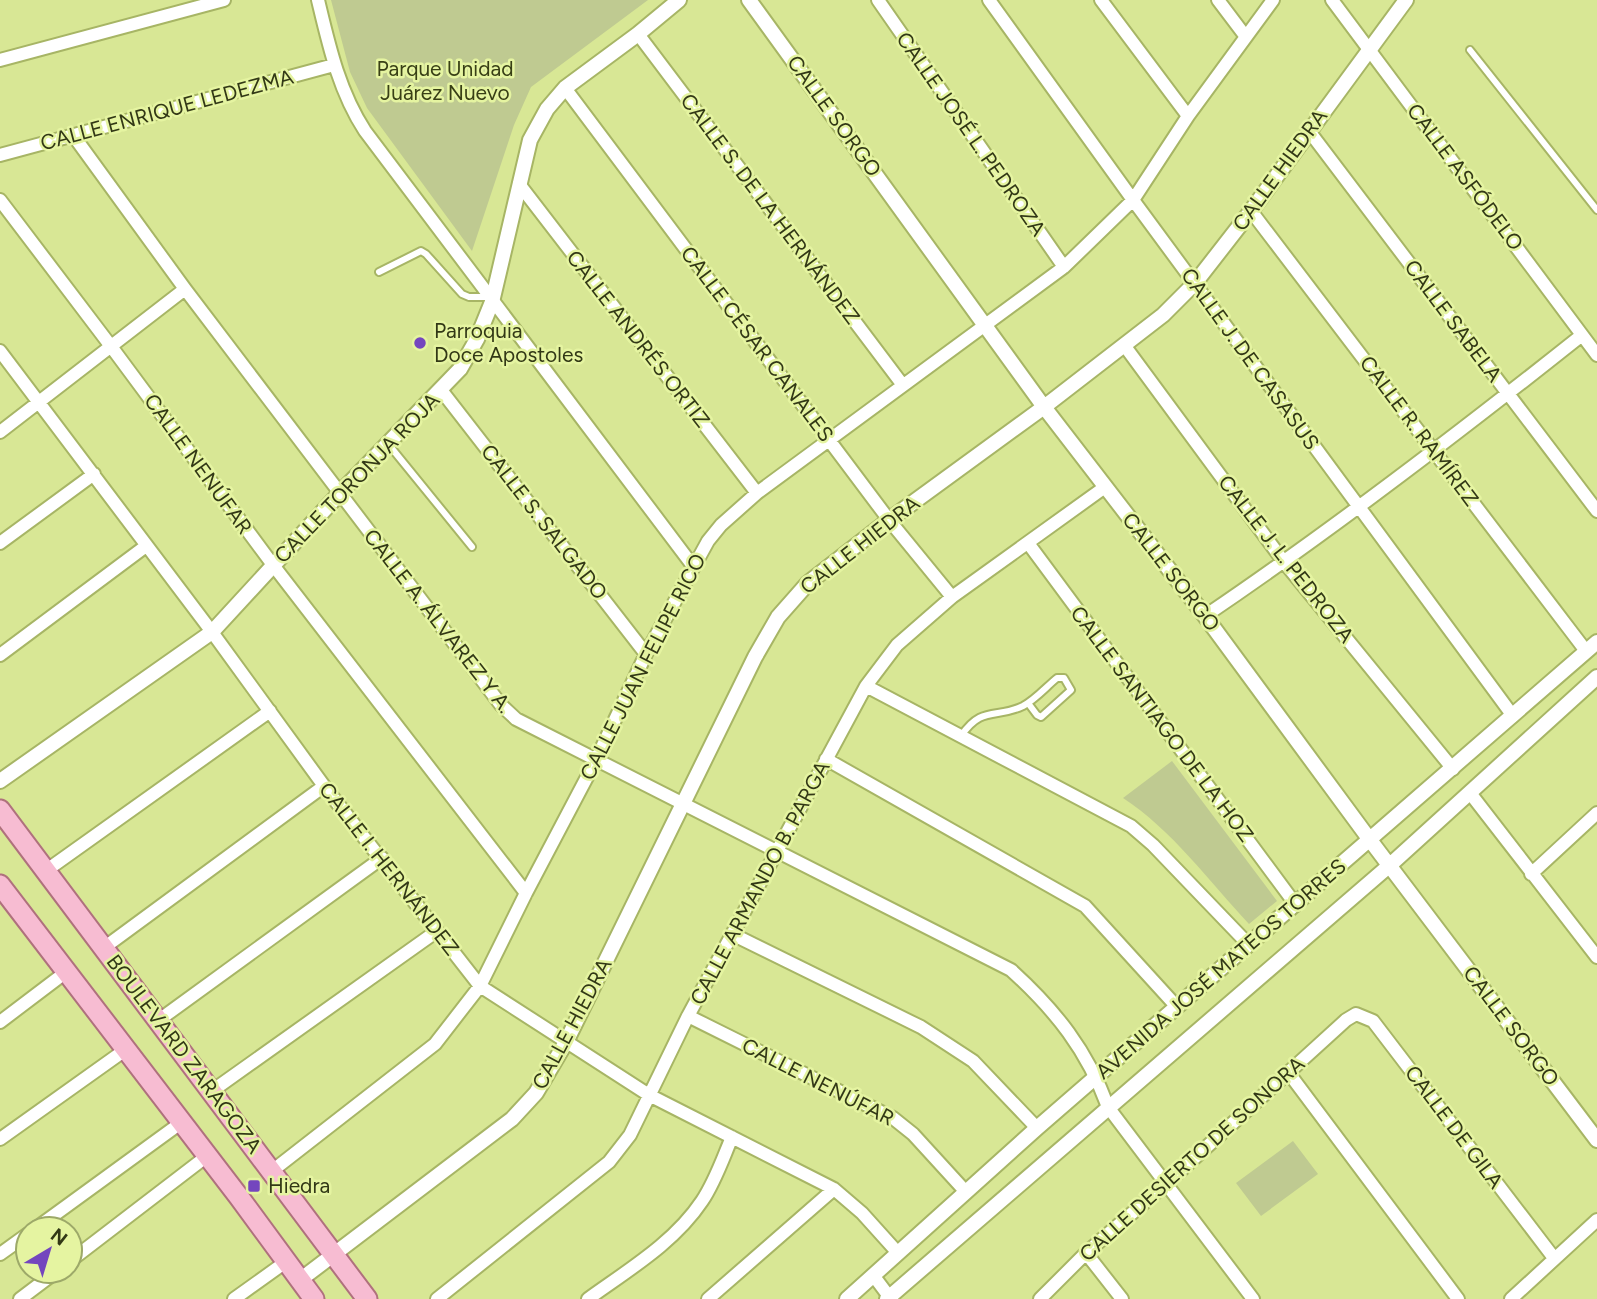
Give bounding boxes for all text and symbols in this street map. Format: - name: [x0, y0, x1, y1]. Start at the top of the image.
- street label: CALLE JOSÉ L. PEDROZA: [891, 27, 1051, 240]
- street label: CALLE SORGO: [782, 50, 887, 181]
- park label: Parque Unidad Juárez Nuevo: [376, 56, 514, 105]
- street label: CALLE ENRIQUE LEDEZMA: [38, 64, 296, 155]
- street label: CALLE S. DE LA HERNÁNDEZ: [676, 89, 865, 329]
- street label: CALLE ASFÓDELO: [1402, 98, 1529, 255]
- street label: CALLE HIEDRA: [1227, 104, 1332, 236]
- street label: CALLE CÉSAR CANALES: [676, 241, 839, 446]
- street label: CALLE ANDRÉS ORTIZ: [562, 245, 715, 432]
- street label: CALLE SABELA: [1399, 255, 1507, 387]
- street label: CALLE J. DE CASASUS: [1176, 263, 1325, 454]
- place label: Parroquia Doce Apostoles: [434, 318, 583, 367]
- marker: Parroquia Doce Apostoles: [412, 335, 428, 351]
- street label: CALLE R. RAMÍREZ: [1355, 351, 1484, 511]
- street label: CALLE TORONJA ROJA: [269, 387, 445, 568]
- street label: CALLE NENÚFAR: [139, 389, 258, 539]
- street label: CALLE S. SALGADO: [476, 439, 613, 604]
- street label: CALLE J. L. PEDROZA: [1213, 470, 1360, 647]
- street label: CALLE HIEDRA: [795, 490, 924, 599]
- street label: CALLE SORGO: [1117, 507, 1225, 636]
- street label: CALLE A. ÁLVAREZ Y A.: [359, 524, 518, 718]
- street label: CALLE JUAN FELIPE RICO: [575, 549, 711, 784]
- street label: CALLE SANTIAGO DE LA HOZ: [1066, 601, 1259, 846]
- street label: CALLE ARMANDO B. PARGA: [685, 757, 835, 1009]
- street label: CALLE I. HERNÁNDEZ: [314, 777, 465, 960]
- street label: AVENIDA JOSÉ MATEOS TORRES: [1090, 853, 1351, 1084]
- street label: BOULEVARD ZARAGOZA: [101, 949, 267, 1158]
- street label: CALLE HIEDRA: [527, 954, 617, 1093]
- street label: CALLE SORGO: [1458, 961, 1565, 1090]
- street label: CALLE NENÚFAR: [738, 1032, 898, 1131]
- street label: CALLE DESIERTO DE SONORA: [1074, 1051, 1309, 1266]
- street label: CALLE DE GILA: [1400, 1060, 1509, 1193]
- place label: Hiedra: [268, 1173, 330, 1198]
- marker: Hiedra: [246, 1178, 262, 1194]
- north arrow: [14, 1215, 84, 1285]
- text: N: [46, 1223, 72, 1251]

